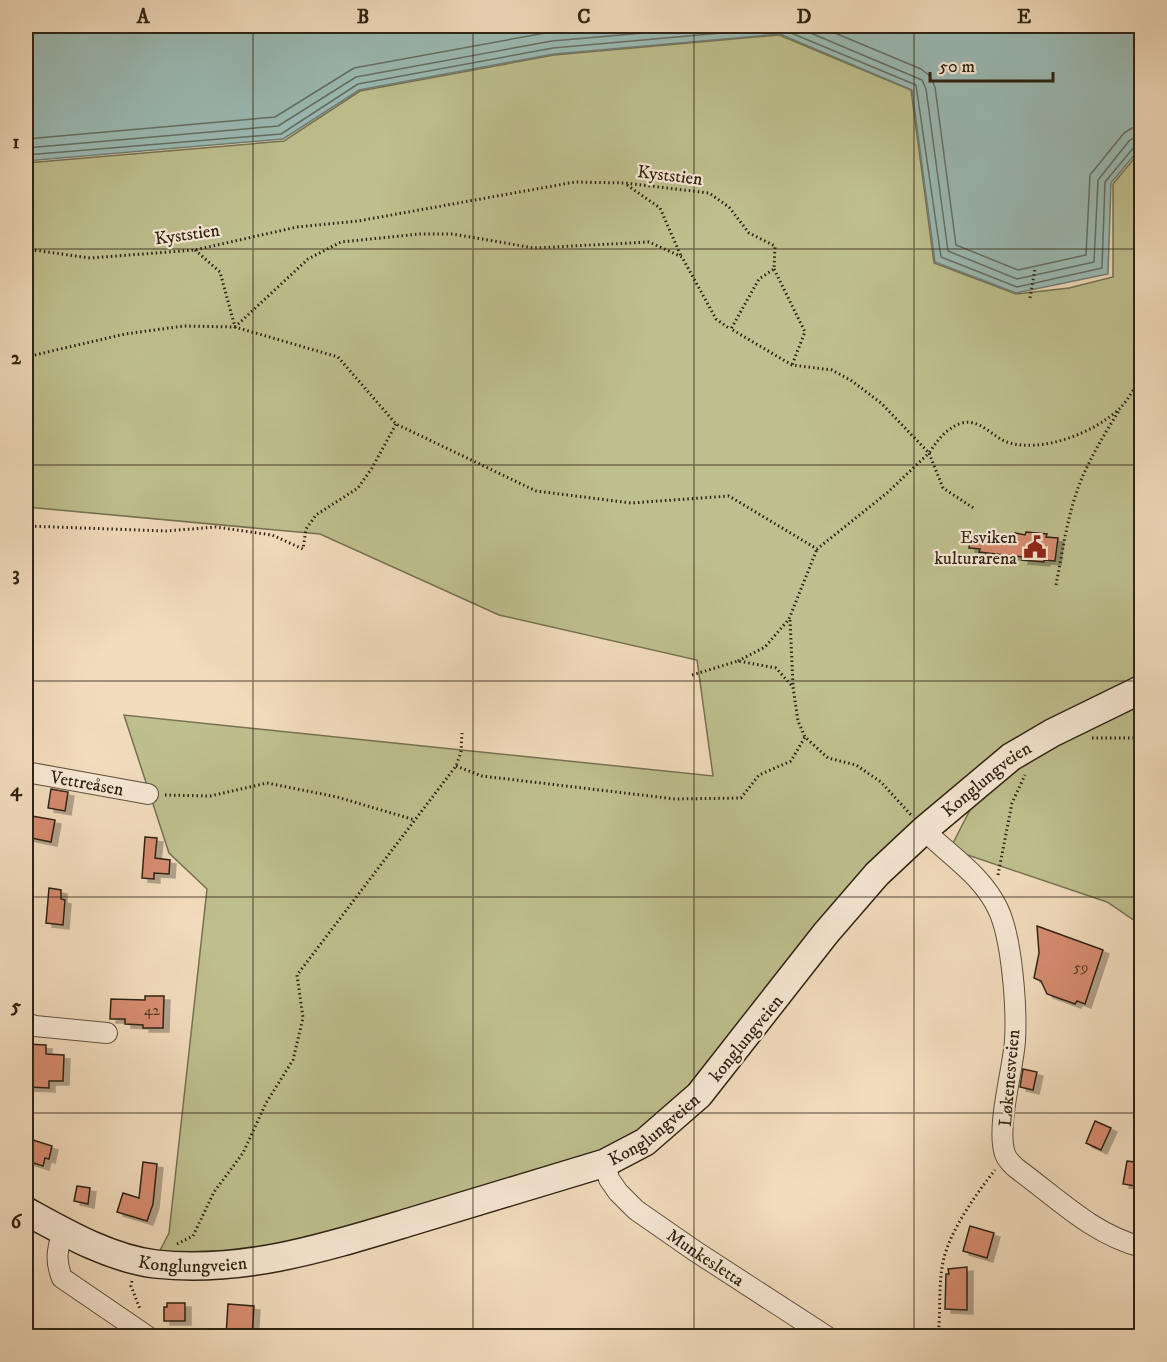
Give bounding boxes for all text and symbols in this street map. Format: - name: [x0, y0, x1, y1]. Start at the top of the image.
- text: A: [136, 5, 151, 30]
- text: B: [357, 5, 369, 30]
- text: C: [577, 5, 591, 30]
- text: D: [797, 5, 812, 30]
- text: E: [1017, 5, 1031, 30]
- scale bar: [930, 45, 1053, 83]
- text: 50 m: [939, 56, 975, 78]
- text: 1: [12, 130, 20, 155]
- street label: Kyststien: [636, 161, 704, 191]
- street label: Kyststien: [153, 219, 222, 250]
- text: 2: [11, 346, 22, 371]
- place label: Esviken kulturarena: [934, 527, 1018, 570]
- public building icon: Esviken kulturarena: [1022, 534, 1048, 560]
- text: 3: [12, 562, 20, 587]
- street label: Konglungveien: [938, 737, 1036, 822]
- street label: Vettreåsen: [47, 766, 126, 801]
- text: 4: [10, 778, 23, 803]
- house number: 59: [1074, 958, 1088, 977]
- street label: konglungveien: [705, 990, 789, 1086]
- text: 5: [10, 994, 21, 1019]
- house number: 42: [144, 1001, 161, 1020]
- street label: Løkenesveien: [995, 1028, 1025, 1128]
- street label: Konglungveien: [605, 1089, 705, 1171]
- text: 6: [11, 1210, 23, 1235]
- street label: Munkesletta: [662, 1225, 748, 1292]
- street label: Konglungveien: [136, 1251, 249, 1278]

